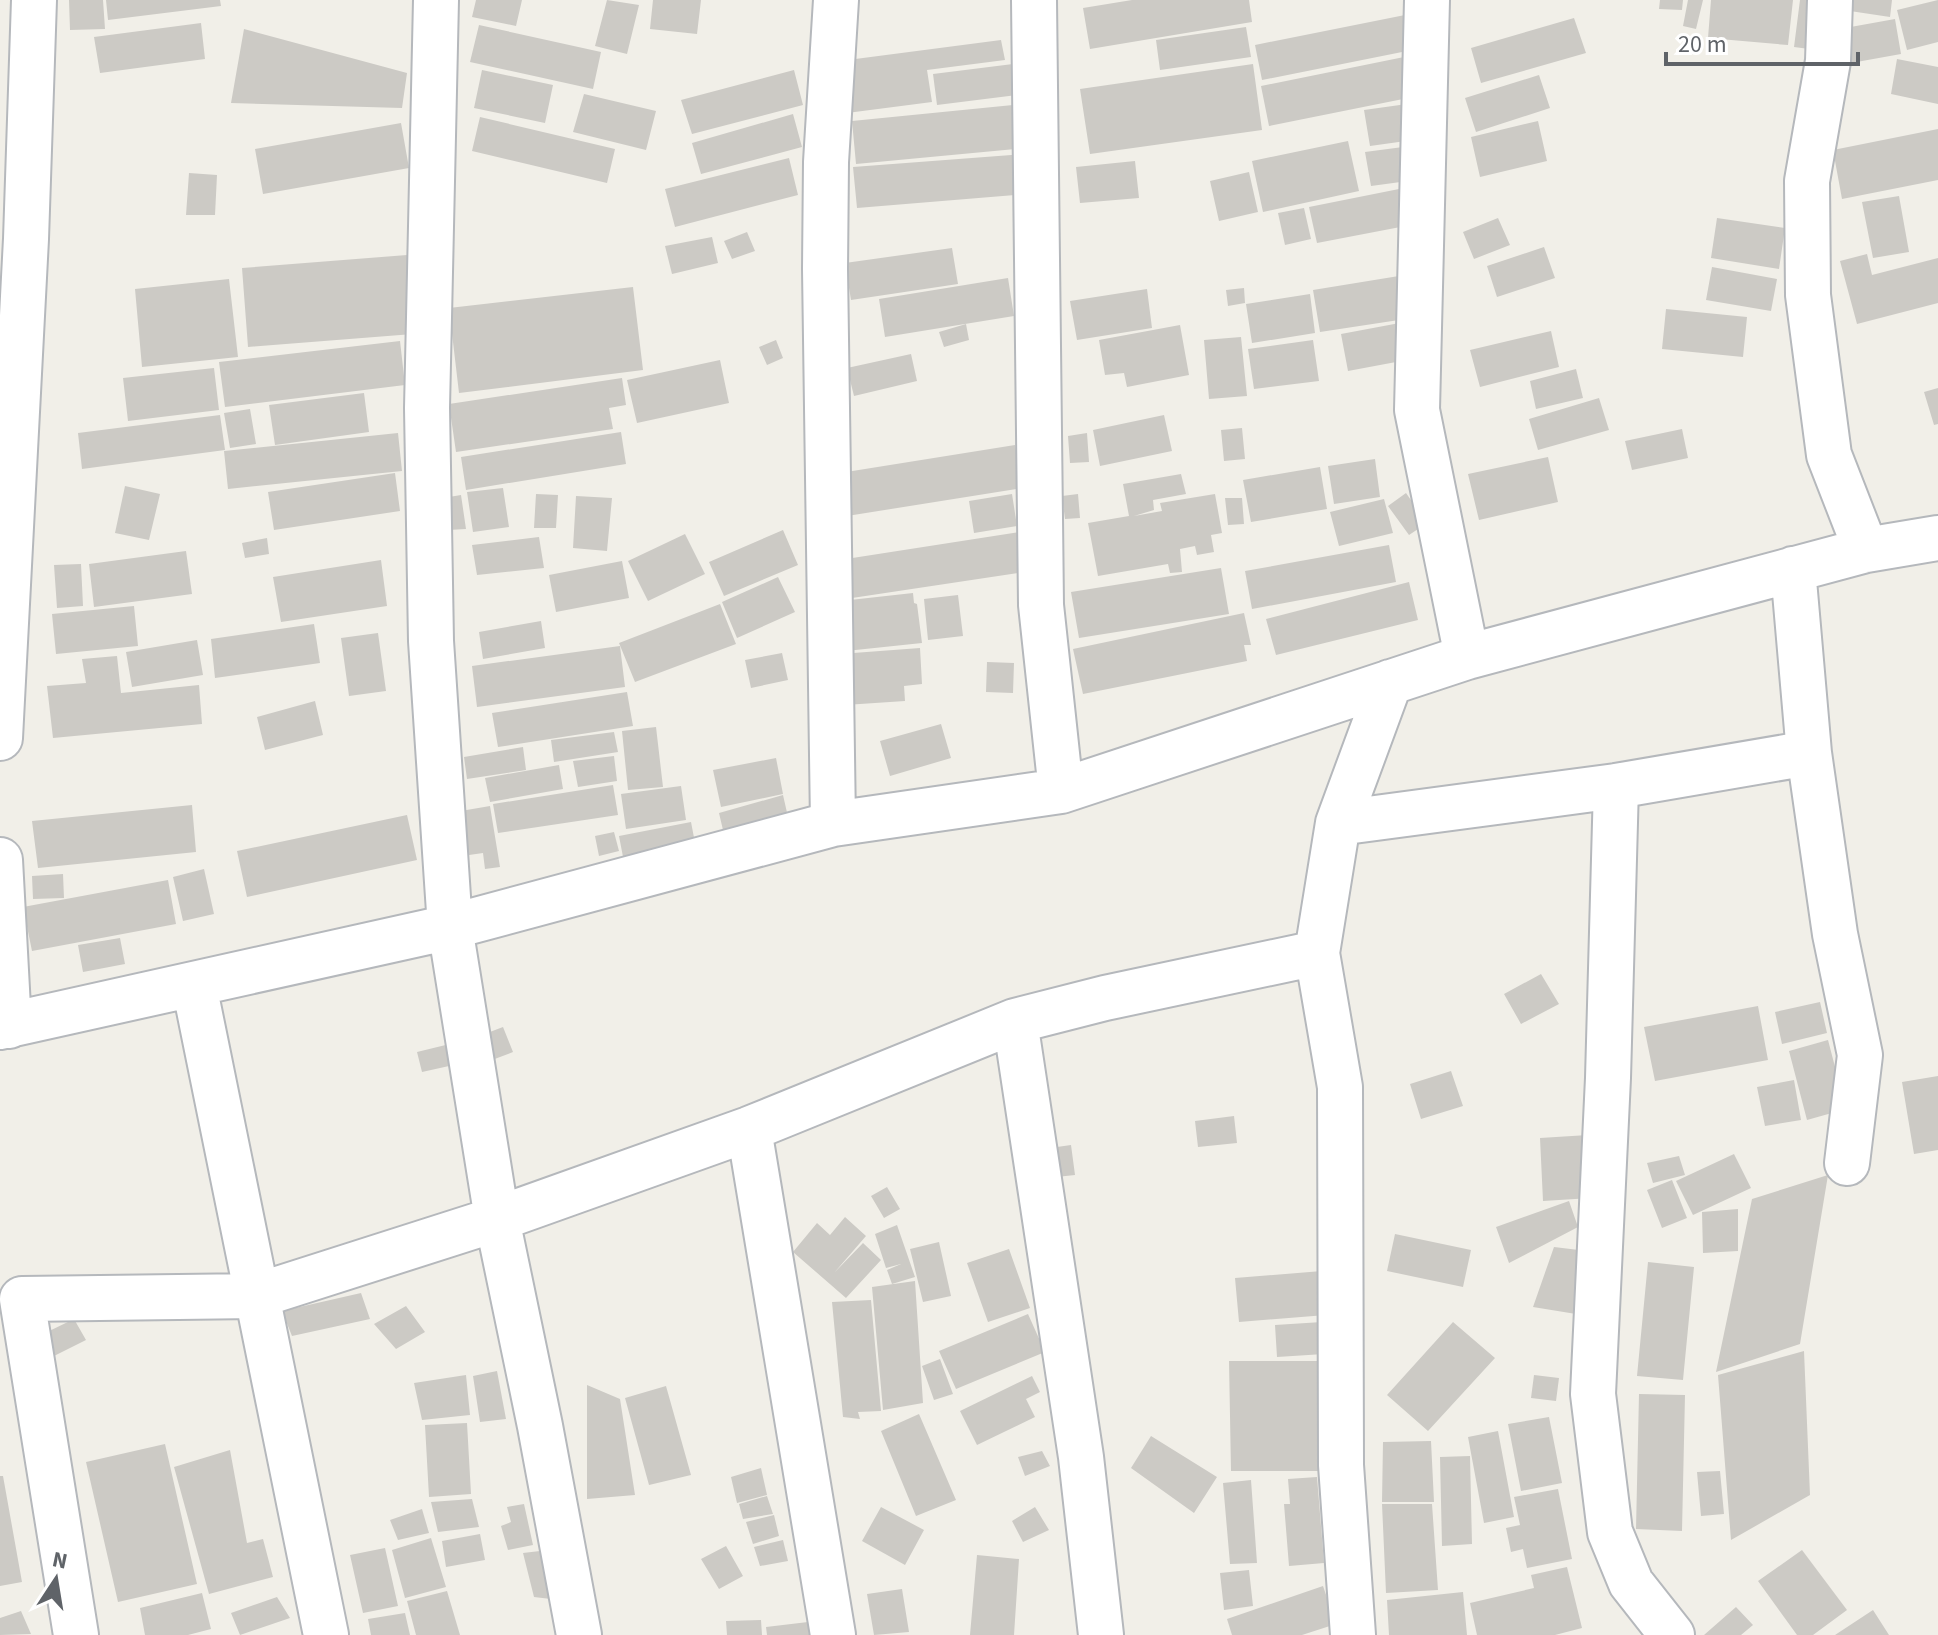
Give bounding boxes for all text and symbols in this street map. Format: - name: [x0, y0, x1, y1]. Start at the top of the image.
- scale bar: [1666, 16, 1858, 66]
- text: 20 m: [1678, 27, 1727, 62]
- north arrow: [16, 1539, 96, 1619]
- text: N: [49, 1543, 70, 1578]

